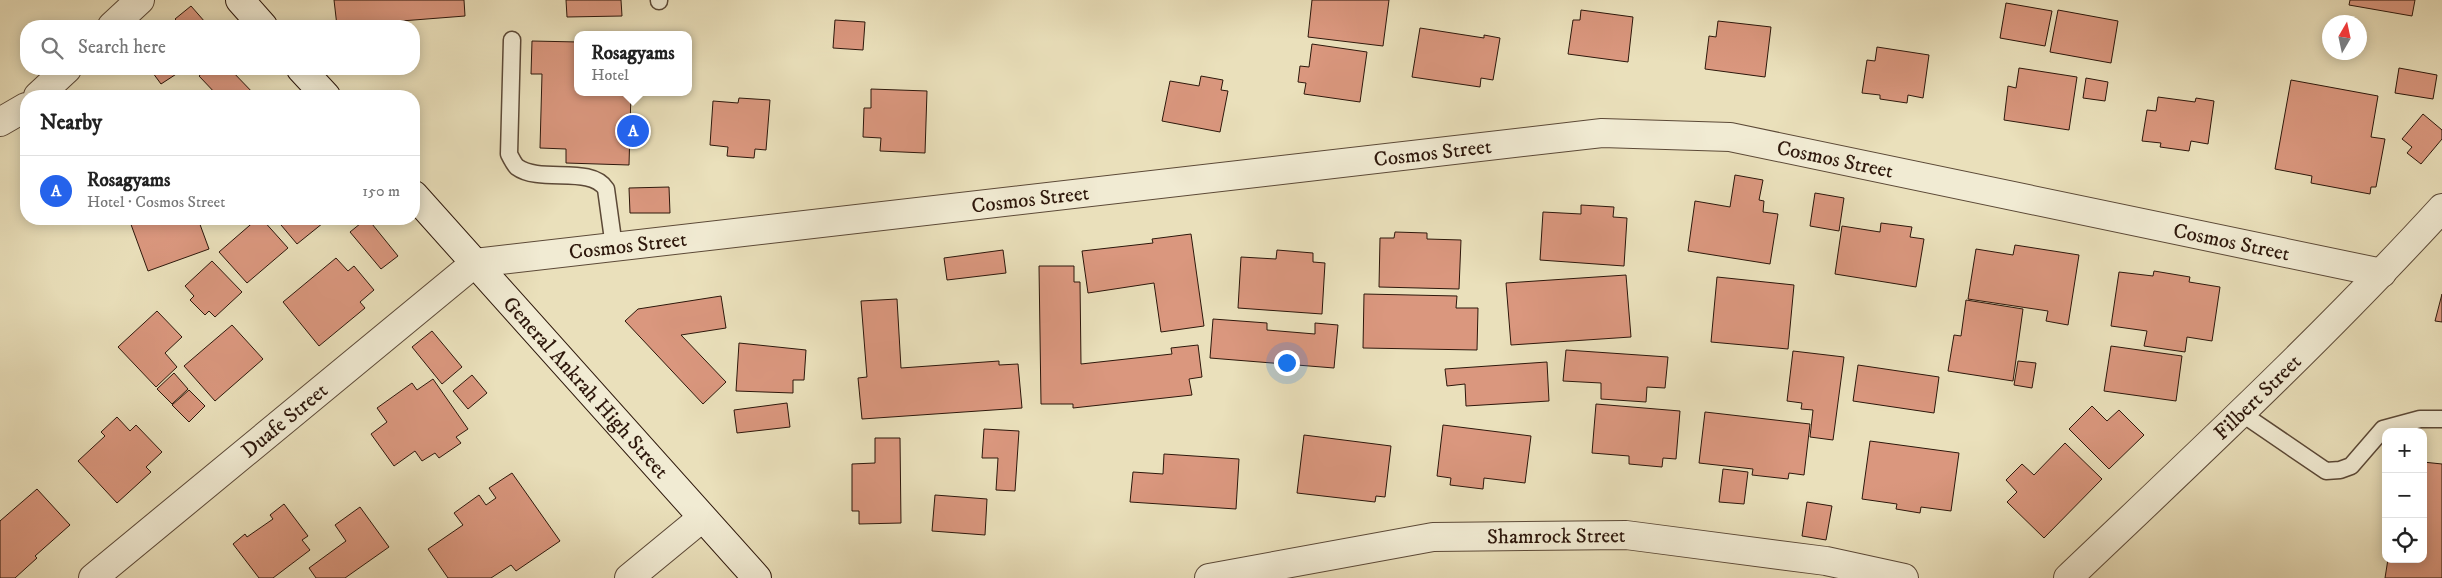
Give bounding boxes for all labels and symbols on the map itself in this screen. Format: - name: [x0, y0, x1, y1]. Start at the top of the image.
- north arrow: [2322, 15, 2367, 60]
- pin: A: [617, 112, 649, 150]
- street label: Cosmos Street: [1372, 134, 1493, 173]
- street label: Cosmos Street: [1774, 135, 1896, 185]
- street label: Cosmos Street: [970, 180, 1091, 220]
- street label: Cosmos Street: [2171, 218, 2292, 267]
- street label: Cosmos Street: [568, 227, 689, 266]
- street label: General Ankrah High Street: [497, 291, 674, 485]
- street label: Filbert Street: [2209, 349, 2307, 446]
- your location: [1274, 350, 1300, 376]
- street label: Duafe Street: [236, 378, 334, 464]
- street label: Shamrock Street: [1487, 523, 1626, 550]

